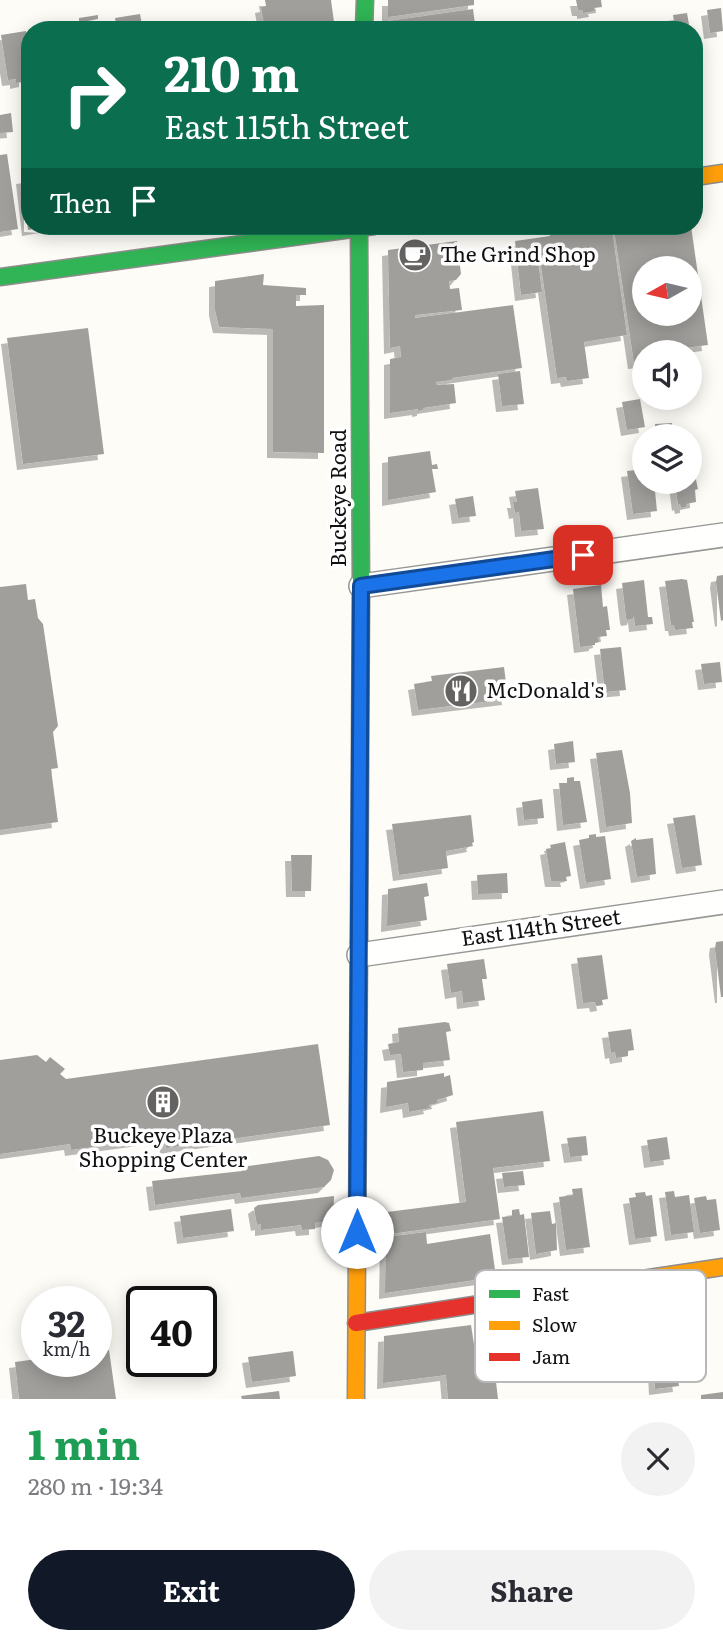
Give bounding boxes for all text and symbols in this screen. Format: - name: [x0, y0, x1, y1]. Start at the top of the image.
- text: 210 m: [164, 34, 299, 107]
- icon: right: [49, 49, 140, 140]
- text: East 115th Street: [164, 101, 409, 149]
- text: Then: [49, 182, 111, 221]
- icon: arrive: [125, 182, 163, 220]
- cafe icon: The Grind Shop: [396, 236, 434, 274]
- place label: The Grind Shop: [440, 237, 596, 268]
- north arrow: [632, 256, 702, 326]
- map controls: [632, 256, 702, 494]
- button: sound: [632, 340, 702, 410]
- button: layers: [632, 424, 702, 494]
- street label: Buckeye Road: [321, 429, 352, 567]
- pin: [553, 525, 613, 585]
- icon: arrive: [564, 536, 602, 574]
- restaurant icon: McDonald's: [442, 672, 480, 710]
- place label: McDonald's: [486, 673, 604, 704]
- street label: East 114th Street: [459, 899, 623, 952]
- building icon: Buckeye Plaza Shopping Center: [144, 1083, 182, 1121]
- place label: Buckeye Plaza Shopping Center: [79, 1118, 247, 1173]
- position arrow: [320, 1195, 394, 1269]
- legend: [475, 1270, 706, 1382]
- text: Fast: [532, 1279, 569, 1307]
- speed limit sign: 40: [126, 1286, 217, 1377]
- text: 32: [48, 1296, 85, 1348]
- text: Slow: [532, 1310, 577, 1338]
- text: km/h: [43, 1335, 90, 1362]
- text: Jam: [532, 1342, 570, 1370]
- text: 1 min: [28, 1411, 140, 1473]
- button: close: [621, 1422, 695, 1496]
- text: 280 m · 19:34: [28, 1468, 163, 1502]
- button: Exit: [28, 1550, 355, 1630]
- button: Share: [369, 1550, 695, 1630]

